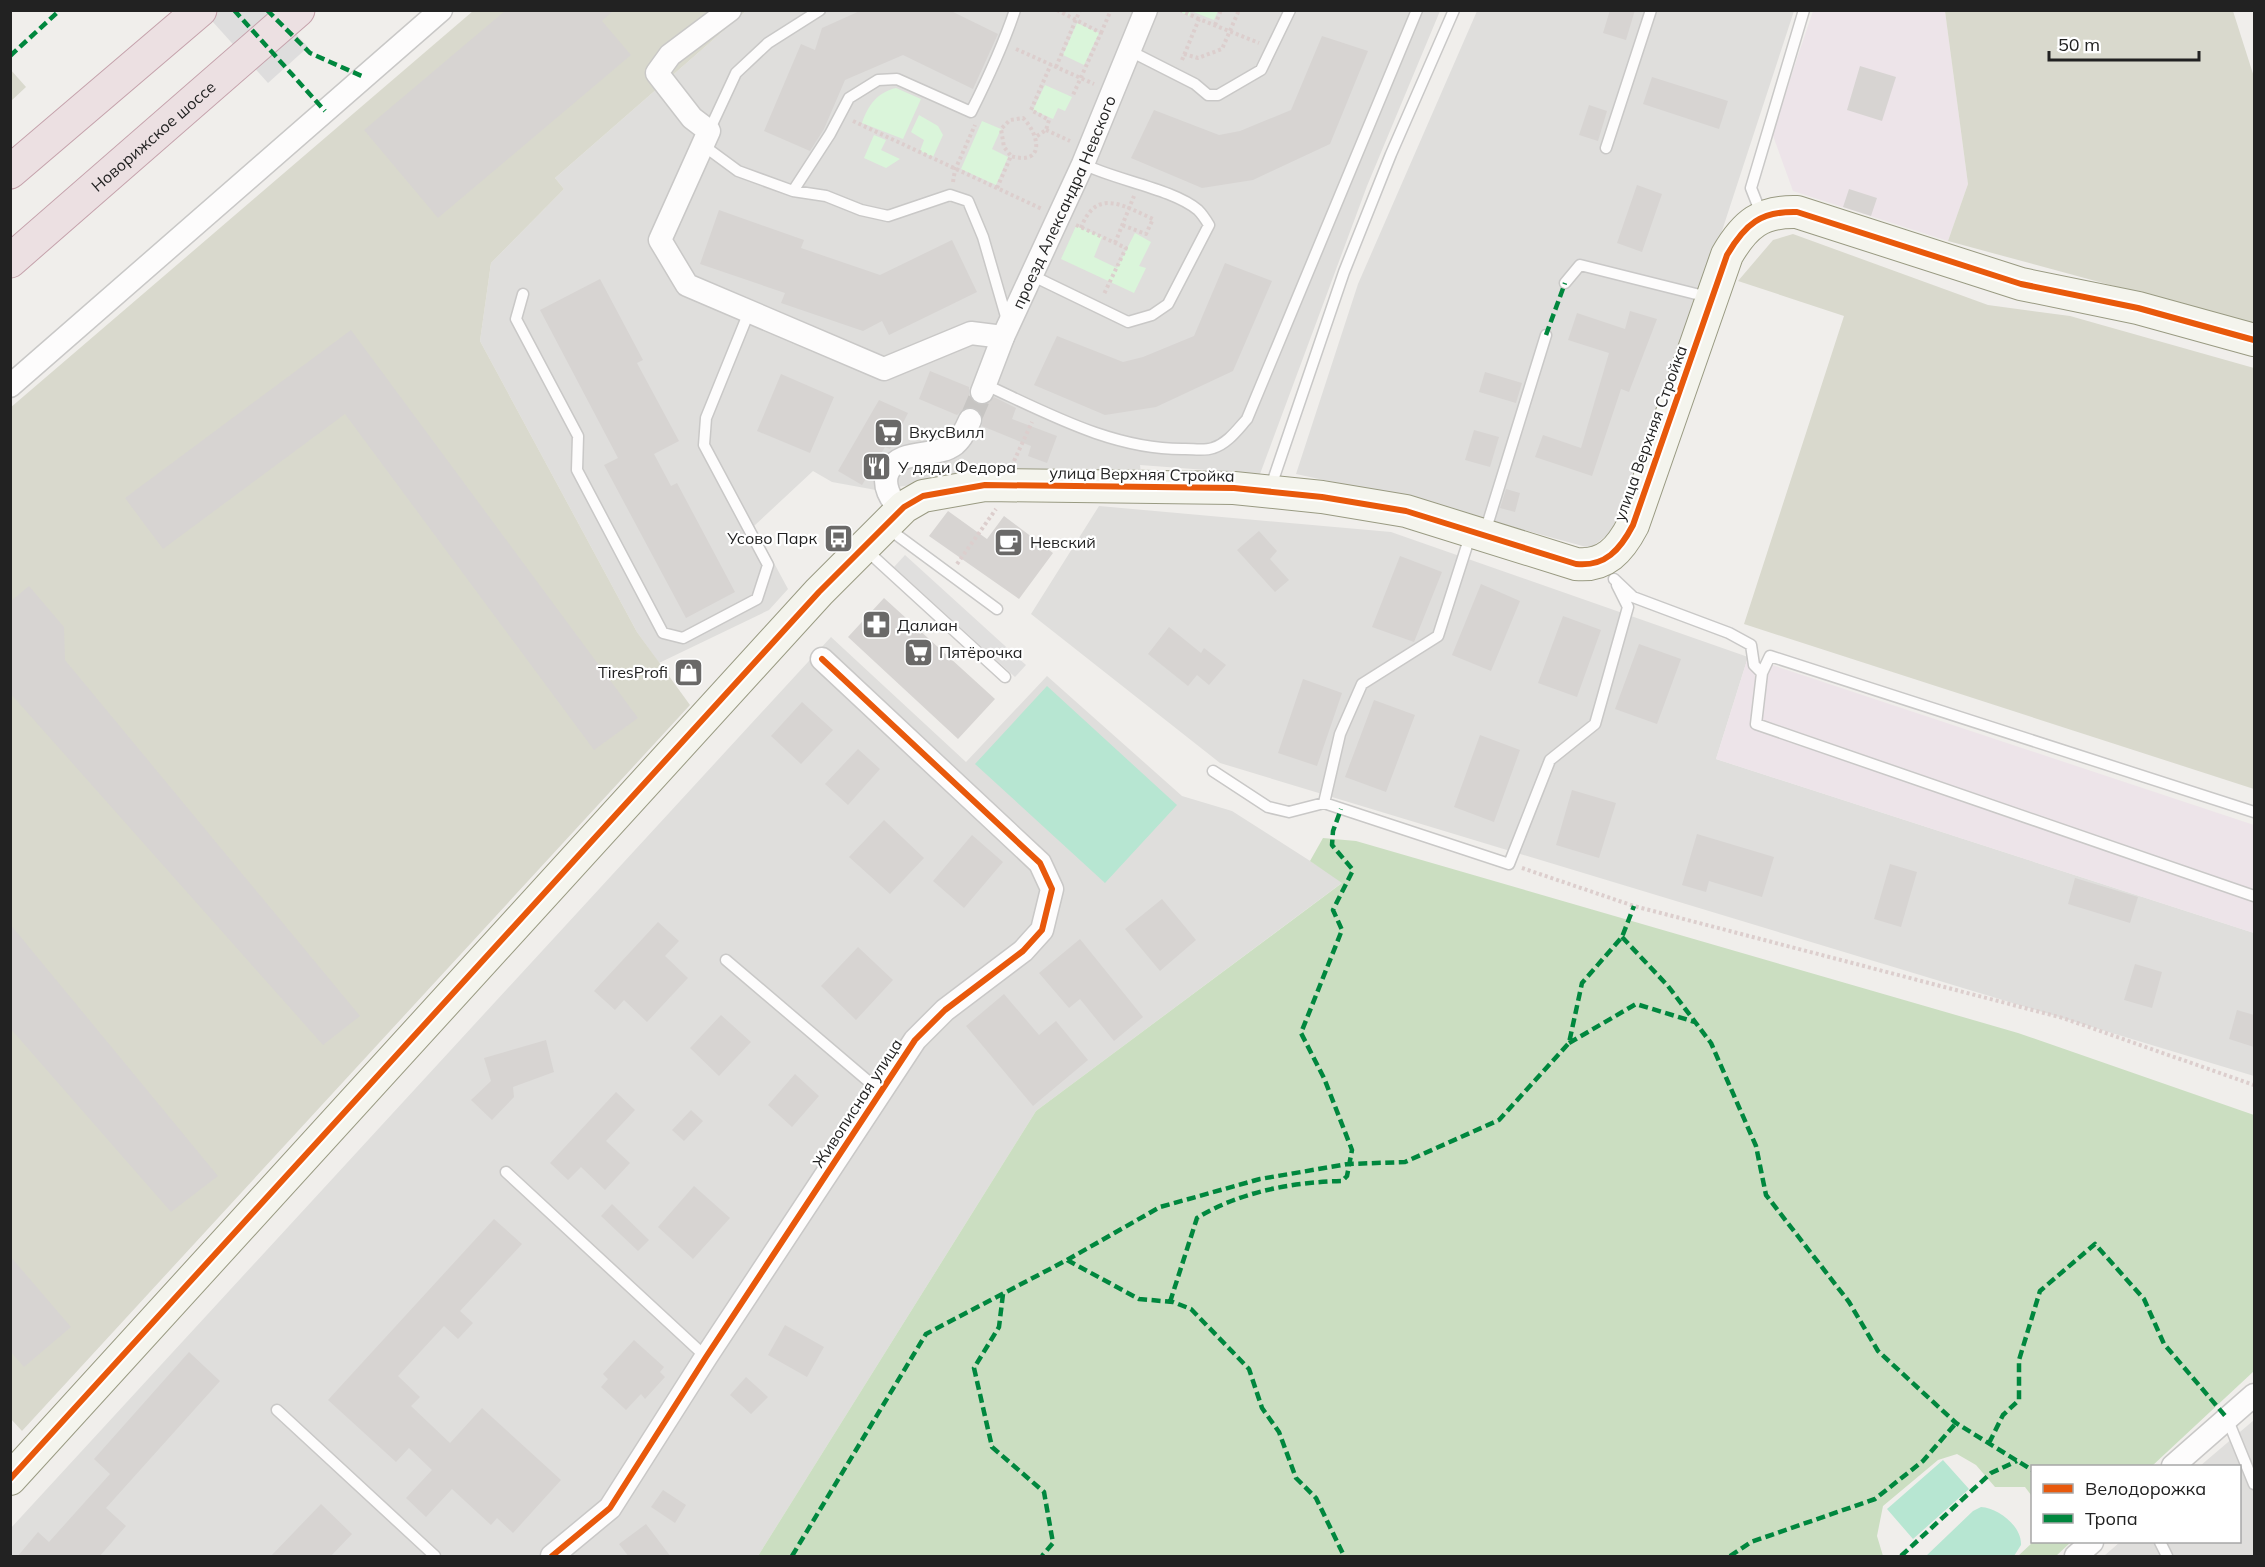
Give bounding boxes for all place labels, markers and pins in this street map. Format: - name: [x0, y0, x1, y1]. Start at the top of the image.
- supermarket icon: ВкусВилл: [872, 416, 904, 448]
- place label: ВкусВилл: [909, 422, 984, 442]
- restaurant icon: У дяди Федора: [861, 451, 893, 483]
- place label: У дяди Федора: [897, 457, 1016, 477]
- bus stop icon: Усово Парк: [822, 522, 854, 554]
- cafe icon: Невский: [993, 526, 1025, 558]
- place label: Усово Парк: [726, 528, 817, 548]
- place label: Невский: [1030, 532, 1096, 552]
- pharmacy icon: Далиан: [860, 609, 892, 641]
- place label: Далиан: [897, 615, 958, 635]
- supermarket icon: Пятёрочка: [902, 636, 934, 668]
- place label: Пятёрочка: [939, 642, 1023, 662]
- shop icon: TiresProfi: [673, 656, 705, 688]
- place label: TiresProfi: [598, 662, 668, 682]

